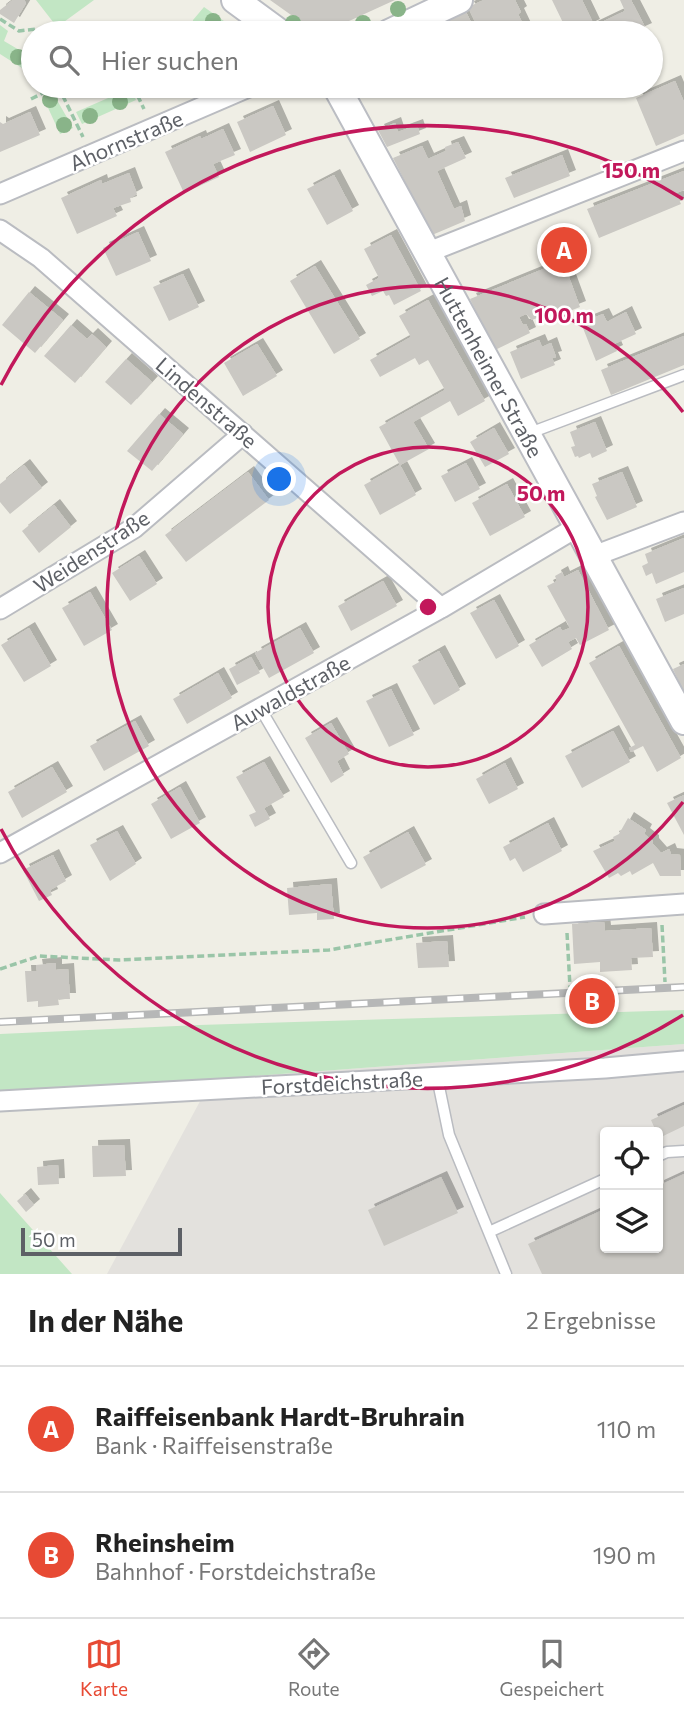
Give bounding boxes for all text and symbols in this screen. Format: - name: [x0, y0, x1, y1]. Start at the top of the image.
- search box: [21, 21, 663, 98]
- icon: search: [45, 41, 83, 79]
- text: Hier suchen: [101, 44, 239, 75]
- street label: Ahornstraße: [66, 105, 186, 175]
- text: 150 m: [602, 157, 660, 182]
- pin: A: [541, 224, 587, 276]
- street label: Huttenheimer Straße: [430, 272, 549, 461]
- text: 100 m: [534, 302, 594, 327]
- street label: Lindenstraße: [151, 351, 263, 453]
- your location: [262, 462, 296, 496]
- text: 50 m: [517, 480, 565, 505]
- street label: Weidenstraße: [29, 504, 153, 598]
- centre of rings: [416, 595, 440, 619]
- street label: Auwaldstraße: [226, 649, 354, 735]
- pin: B: [569, 975, 615, 1027]
- street label: Forstdeichstraße: [260, 1065, 424, 1099]
- map controls: [600, 1127, 663, 1253]
- button: locate: [600, 1127, 663, 1190]
- button: layers: [600, 1190, 663, 1253]
- scale bar: [21, 1225, 182, 1257]
- text: 50 m: [32, 1228, 76, 1251]
- text: In der Nähe: [28, 1301, 183, 1338]
- text: 2 Ergebnisse: [526, 1306, 656, 1334]
- text: Raiffeisenbank Hardt-Bruhrain: [95, 1400, 465, 1431]
- text: A: [43, 1415, 59, 1443]
- text: 110 m: [597, 1415, 656, 1443]
- text: Bank · Raiffeisenstraße: [95, 1431, 333, 1459]
- text: Rheinsheim: [95, 1526, 235, 1557]
- text: B: [43, 1541, 59, 1569]
- text: 190 m: [593, 1541, 656, 1569]
- text: Bahnhof · Forstdeichstraße: [95, 1557, 376, 1585]
- tab: Karte: [80, 1635, 128, 1700]
- tab: Route: [288, 1635, 340, 1700]
- tab: Gespeichert: [500, 1635, 604, 1700]

